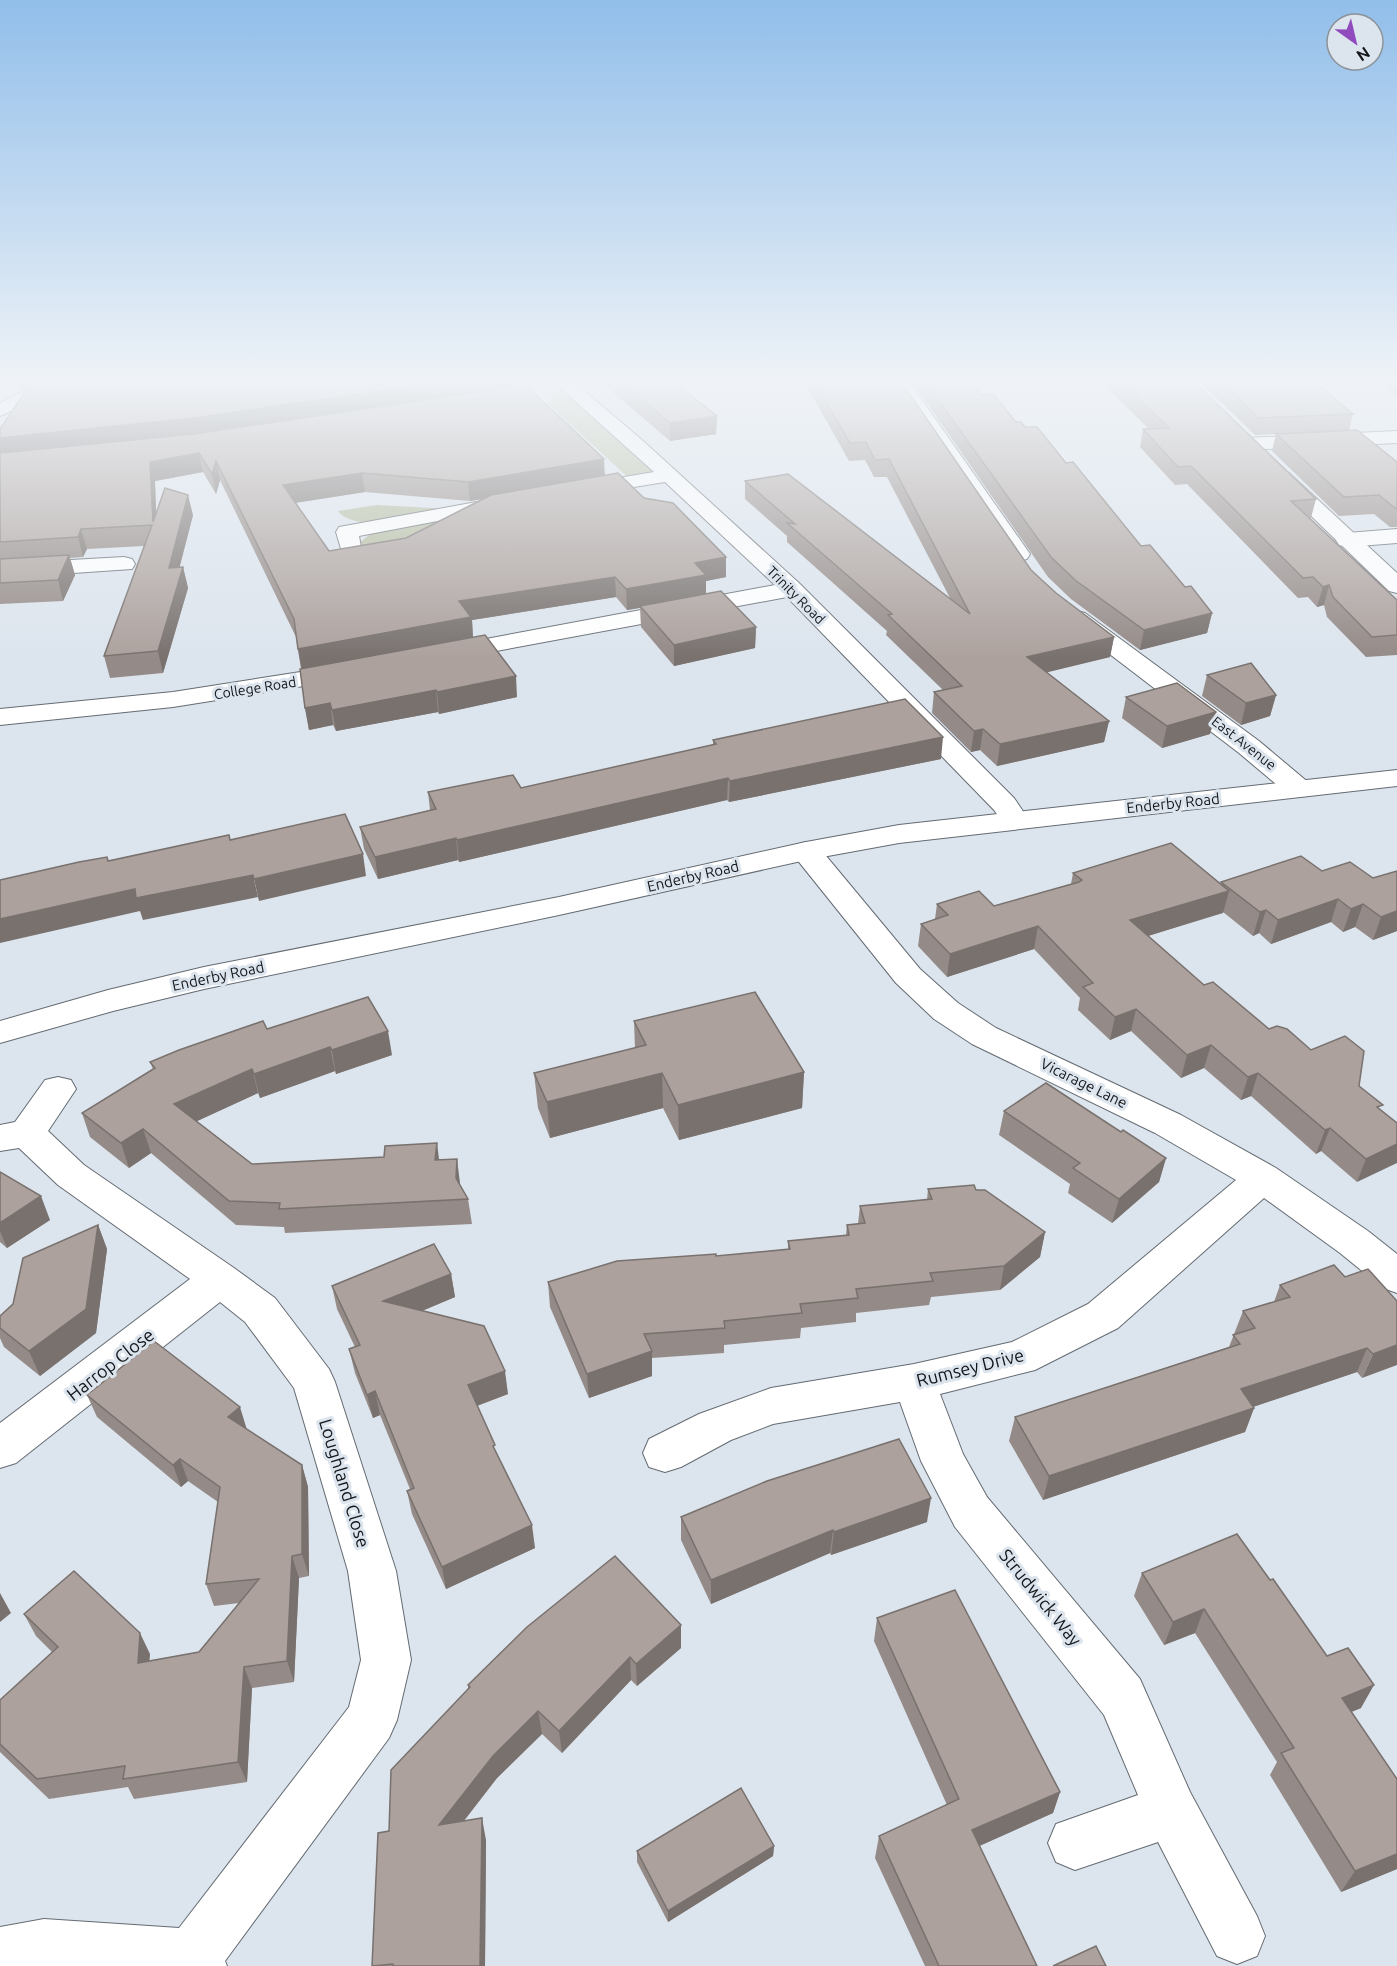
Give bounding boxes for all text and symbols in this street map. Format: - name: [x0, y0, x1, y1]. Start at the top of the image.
- north arrow: [1325, 12, 1385, 72]
- text: N: [1353, 44, 1373, 65]
- street label: Trinity Road: [764, 563, 828, 627]
- street label: College Road: [213, 674, 297, 702]
- street label: East Avenue: [1209, 713, 1279, 773]
- street label: Enderby Road: [1126, 790, 1220, 816]
- street label: Enderby Road: [645, 857, 741, 895]
- street label: Enderby Road: [170, 958, 266, 994]
- street label: Vicarage Lane: [1038, 1055, 1130, 1111]
- street label: Harrop Close: [63, 1324, 157, 1404]
- street label: Rumsey Drive: [914, 1344, 1026, 1390]
- street label: Loughland Close: [316, 1416, 374, 1550]
- street label: Strudwick Way: [996, 1545, 1086, 1649]

